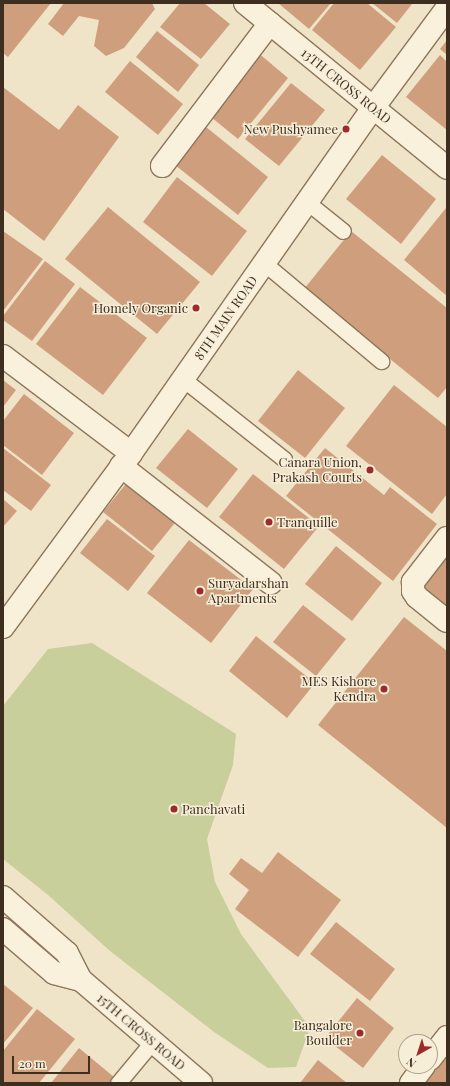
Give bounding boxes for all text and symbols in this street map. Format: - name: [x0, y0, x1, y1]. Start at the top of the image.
- street label: 13TH CROSS ROAD: [298, 45, 394, 127]
- place label: New Pushyamee: [243, 121, 338, 137]
- marker: New Pushyamee: [341, 124, 351, 134]
- street label: 8TH MAIN ROAD: [191, 273, 261, 363]
- place label: Homely Organic: [93, 300, 188, 316]
- marker: Homely Organic: [191, 303, 201, 313]
- place label: Canara Union, Prakash Courts: [272, 455, 362, 486]
- marker: Canara Union, Prakash Courts: [365, 465, 375, 475]
- place label: Tranquille: [277, 514, 338, 530]
- marker: Tranquille: [264, 517, 274, 527]
- place label: Suryadarshan Apartments: [208, 576, 289, 607]
- marker: Suryadarshan Apartments: [195, 586, 205, 596]
- place label: MES Kishore Kendra: [301, 674, 376, 705]
- marker: MES Kishore Kendra: [379, 684, 389, 694]
- place label: Panchavati: [182, 801, 245, 817]
- marker: Panchavati: [169, 804, 179, 814]
- street label: 15TH CROSS ROAD: [94, 990, 188, 1074]
- place label: Bangalore Boulder: [294, 1018, 352, 1049]
- marker: Bangalore Boulder: [355, 1028, 365, 1038]
- north arrow: [398, 1034, 438, 1074]
- scale bar: [14, 1048, 92, 1074]
- text: 20 m: [19, 1055, 46, 1071]
- text: N: [403, 1055, 419, 1071]

